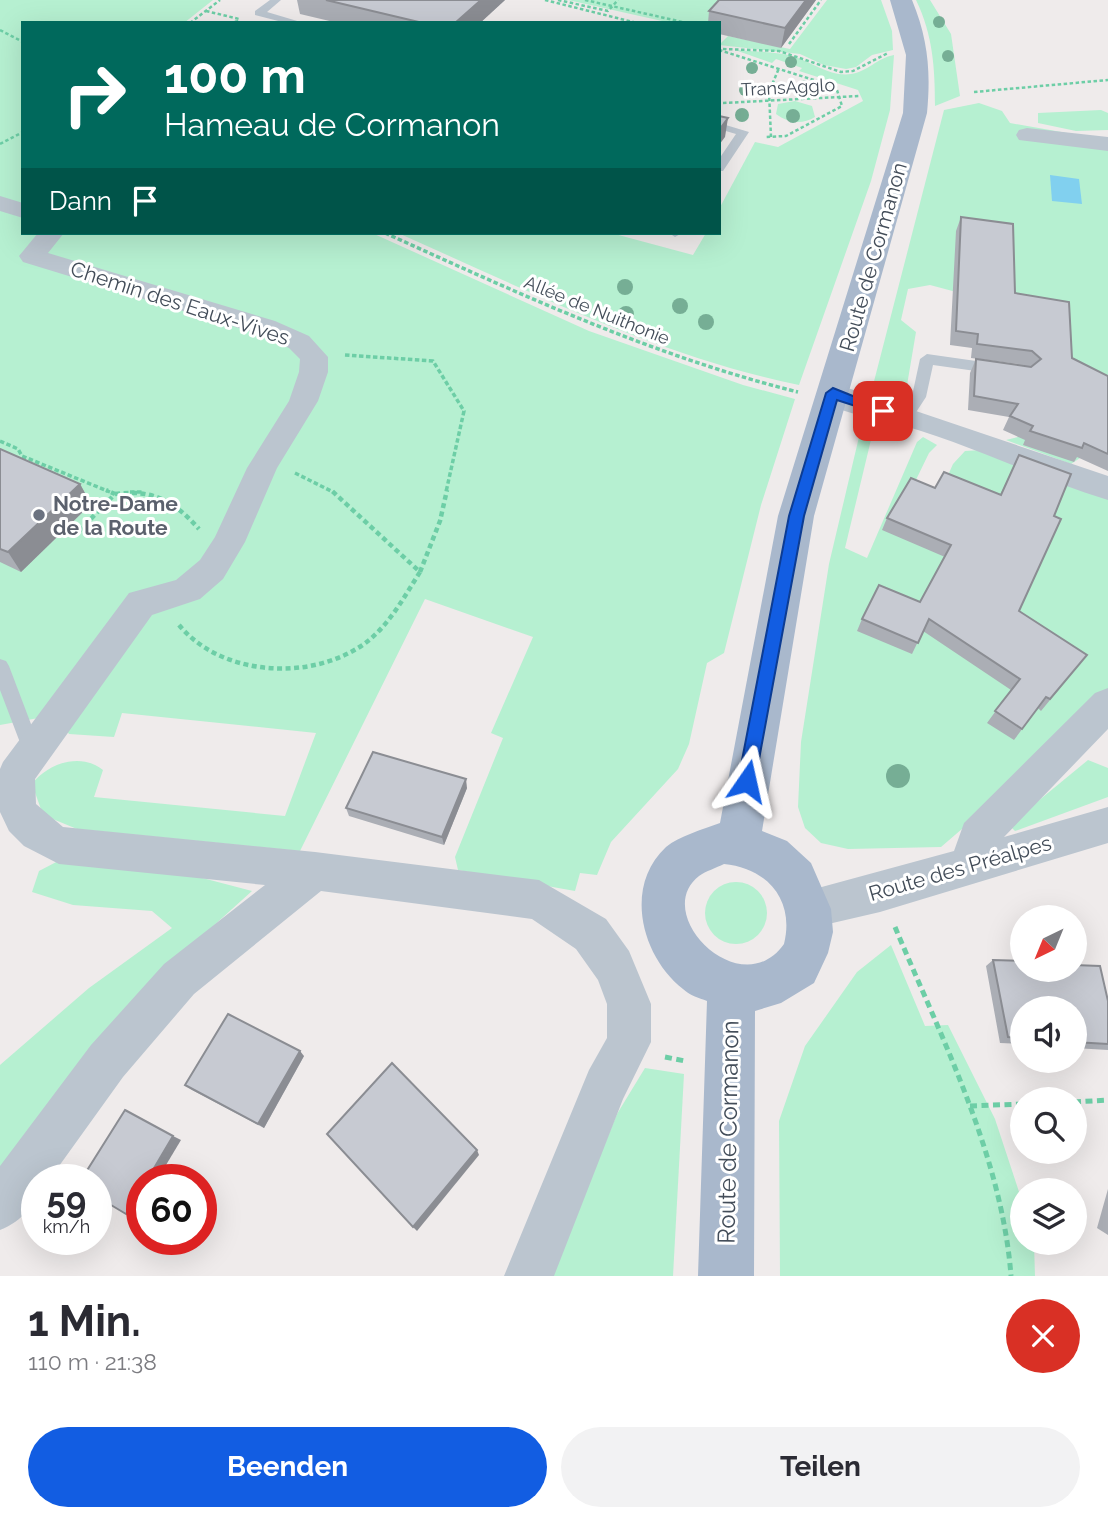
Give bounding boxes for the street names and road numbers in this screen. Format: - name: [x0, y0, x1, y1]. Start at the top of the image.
- street label: TransAgglo: [740, 74, 836, 100]
- street label: Route de Cormanon: [834, 160, 912, 354]
- street label: Chemin des Eaux-Vives: [68, 256, 292, 350]
- street label: Allée de Nuithonie: [521, 271, 673, 349]
- street label: Route des Préalpes: [866, 830, 1054, 906]
- street label: Route de Cormanon: [712, 1020, 744, 1244]

